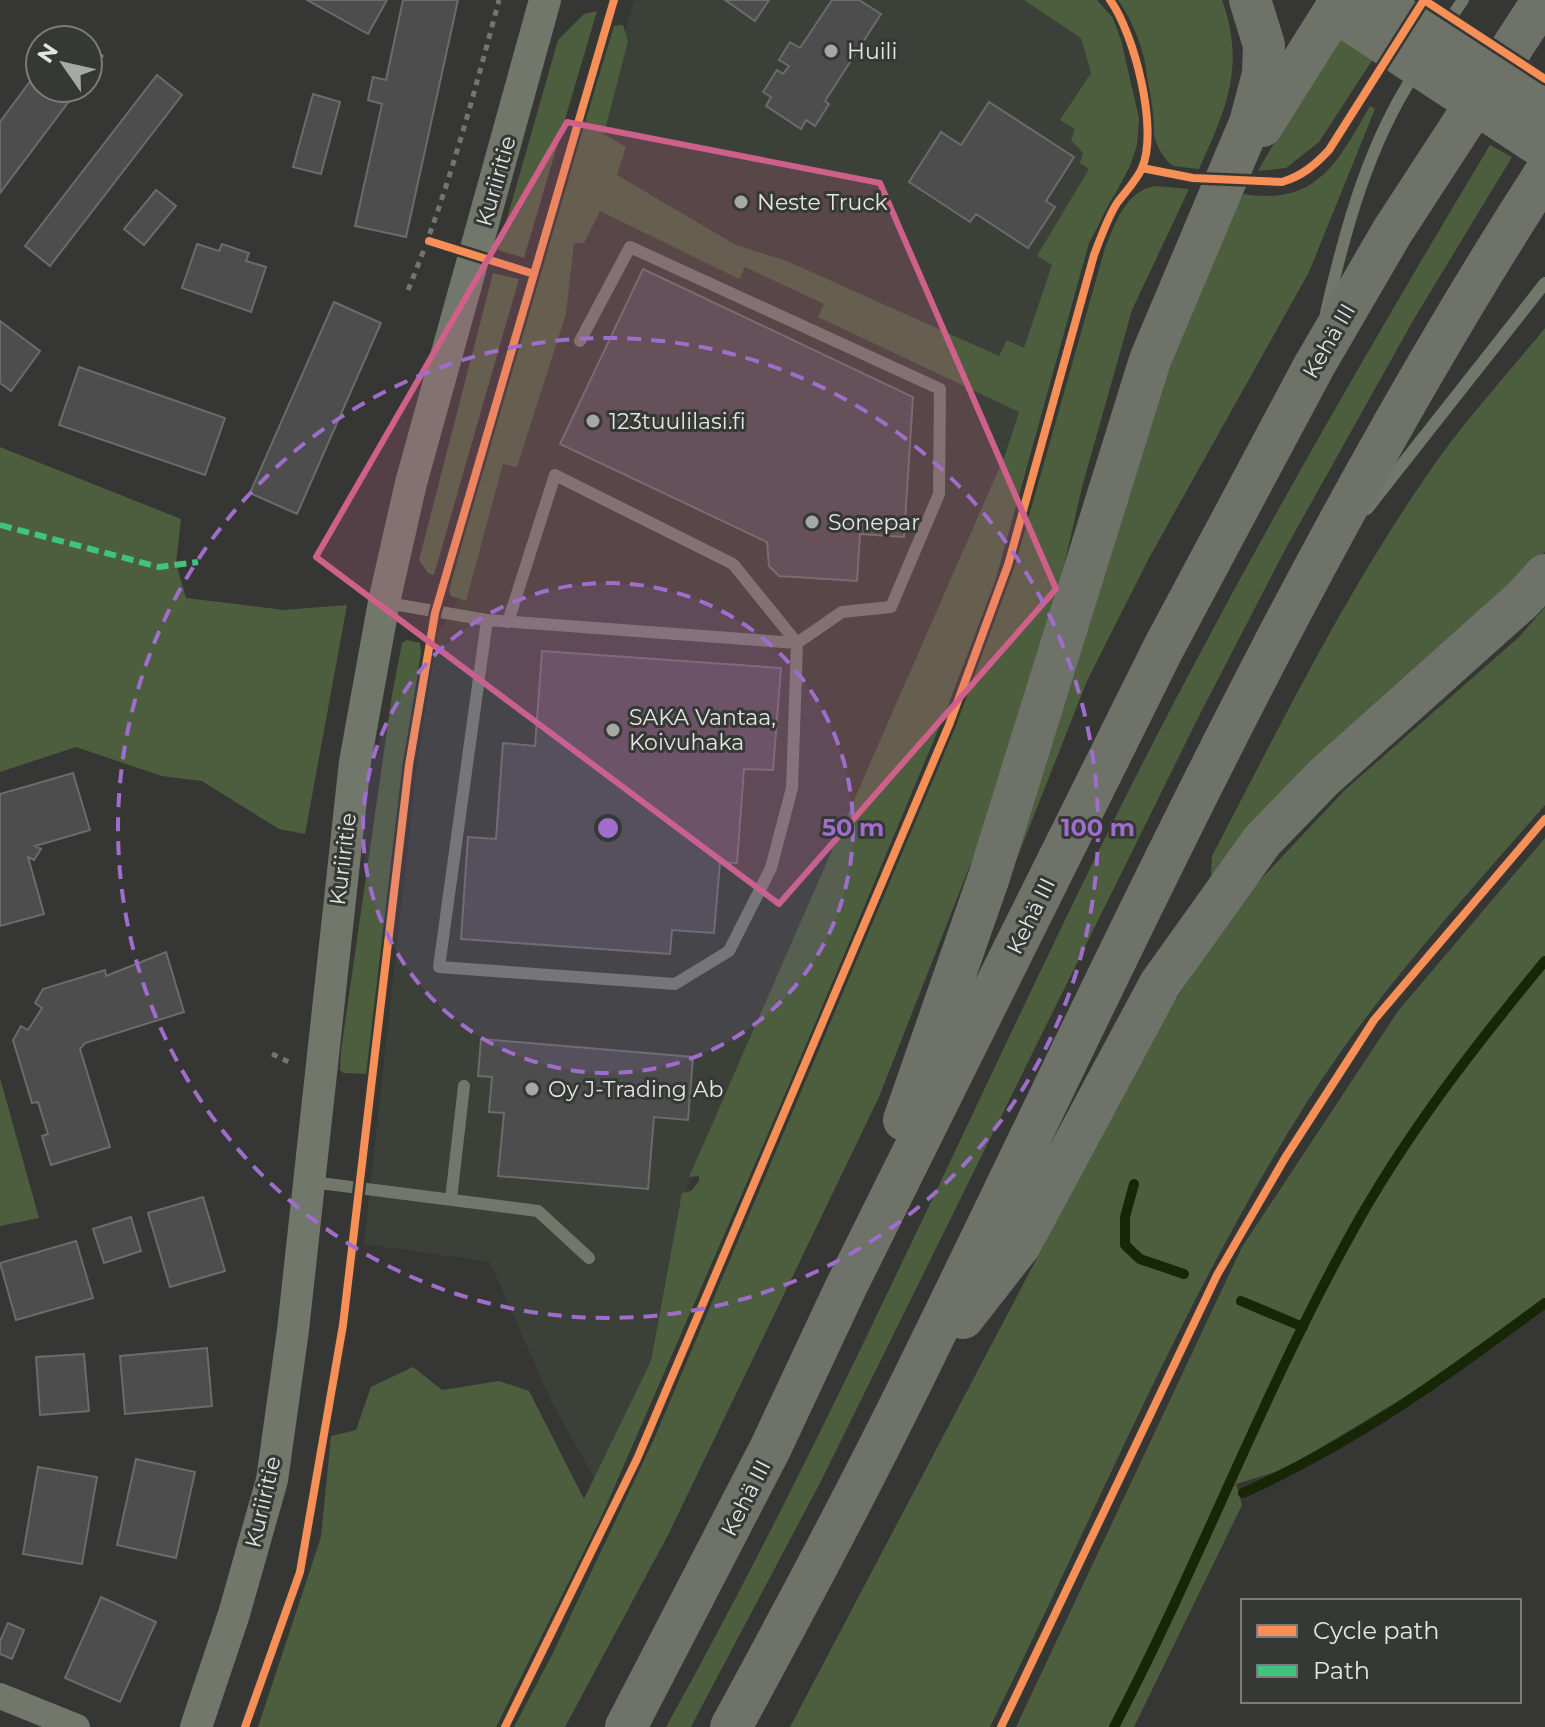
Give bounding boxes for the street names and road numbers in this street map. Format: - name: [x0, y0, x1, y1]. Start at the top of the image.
- street label: Kuriiritie: [470, 133, 522, 229]
- street label: Kehä III: [1297, 299, 1361, 383]
- street label: Kuriiritie: [324, 811, 362, 907]
- street label: Kehä III: [1001, 873, 1061, 959]
- street label: Kuriiritie: [239, 1454, 287, 1550]
- street label: Kehä III: [715, 1455, 777, 1541]

